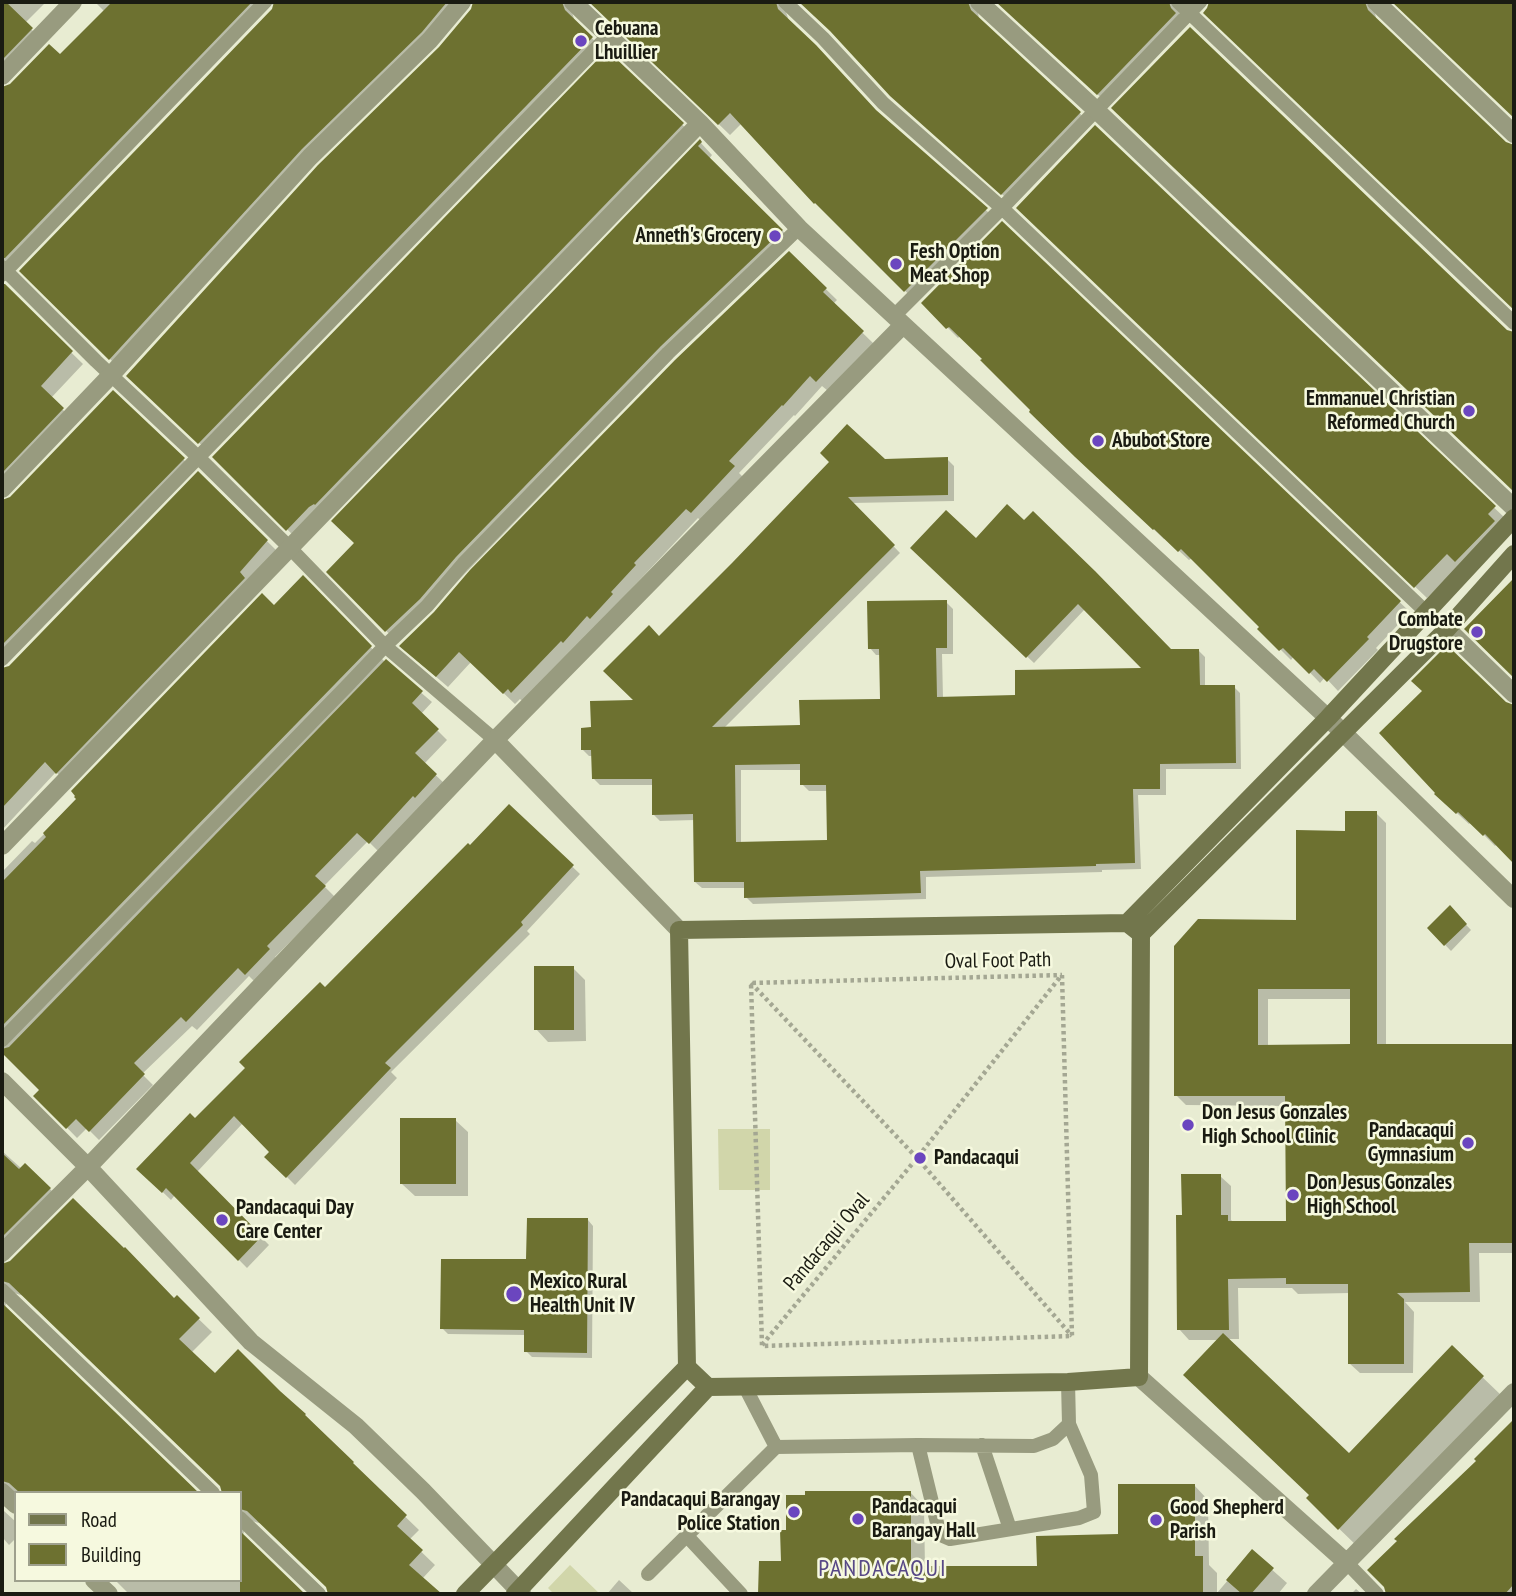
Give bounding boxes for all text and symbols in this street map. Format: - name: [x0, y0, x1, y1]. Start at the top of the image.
- place label: Cebuana Lhuillier: [595, 16, 658, 66]
- marker: Cebuana Lhuillier: [573, 33, 589, 49]
- place label: Anneth's Grocery: [636, 223, 761, 249]
- marker: Anneth's Grocery: [767, 228, 783, 244]
- place label: Fesh Option Meat Shop: [910, 239, 999, 289]
- marker: Fesh Option Meat Shop: [888, 256, 904, 272]
- place label: Emmanuel Christian Reformed Church: [1306, 386, 1455, 436]
- marker: Emmanuel Christian Reformed Church: [1461, 403, 1477, 419]
- place label: Abubot Store: [1112, 428, 1210, 454]
- marker: Abubot Store: [1090, 433, 1106, 449]
- place label: Combate Drugstore: [1389, 607, 1463, 657]
- marker: Combate Drugstore: [1469, 624, 1485, 640]
- street label: Oval Foot Path: [945, 947, 1051, 975]
- place label: Don Jesus Gonzales High School Clinic: [1202, 1100, 1347, 1150]
- marker: Don Jesus Gonzales High School Clinic: [1180, 1117, 1196, 1133]
- place label: Pandacaqui Gymnasium: [1368, 1118, 1454, 1168]
- marker: Pandacaqui Gymnasium: [1460, 1135, 1476, 1151]
- place label: Pandacaqui: [934, 1145, 1019, 1171]
- marker: Pandacaqui: [912, 1150, 928, 1166]
- place label: Don Jesus Gonzales High School: [1307, 1170, 1452, 1220]
- marker: Don Jesus Gonzales High School: [1285, 1187, 1301, 1203]
- street label: Pandacaqui Oval: [779, 1188, 875, 1296]
- place label: Pandacaqui Day Care Center: [236, 1195, 354, 1245]
- marker: Pandacaqui Day Care Center: [214, 1212, 230, 1228]
- place label: Mexico Rural Health Unit IV: [530, 1269, 635, 1319]
- marker: Mexico Rural Health Unit IV: [504, 1284, 524, 1304]
- place label: Pandacaqui Barangay Police Station: [621, 1487, 780, 1537]
- legend: [14, 1491, 242, 1582]
- place label: Pandacaqui Barangay Hall: [872, 1494, 976, 1544]
- place label: Good Shepherd Parish: [1170, 1495, 1284, 1545]
- marker: Pandacaqui Barangay Police Station: [786, 1504, 802, 1520]
- text: Road: [81, 1506, 117, 1533]
- marker: Pandacaqui Barangay Hall: [850, 1511, 866, 1527]
- marker: Good Shepherd Parish: [1148, 1512, 1164, 1528]
- text: Building: [81, 1541, 141, 1568]
- district label: PANDACAQUI: [820, 1555, 946, 1583]

